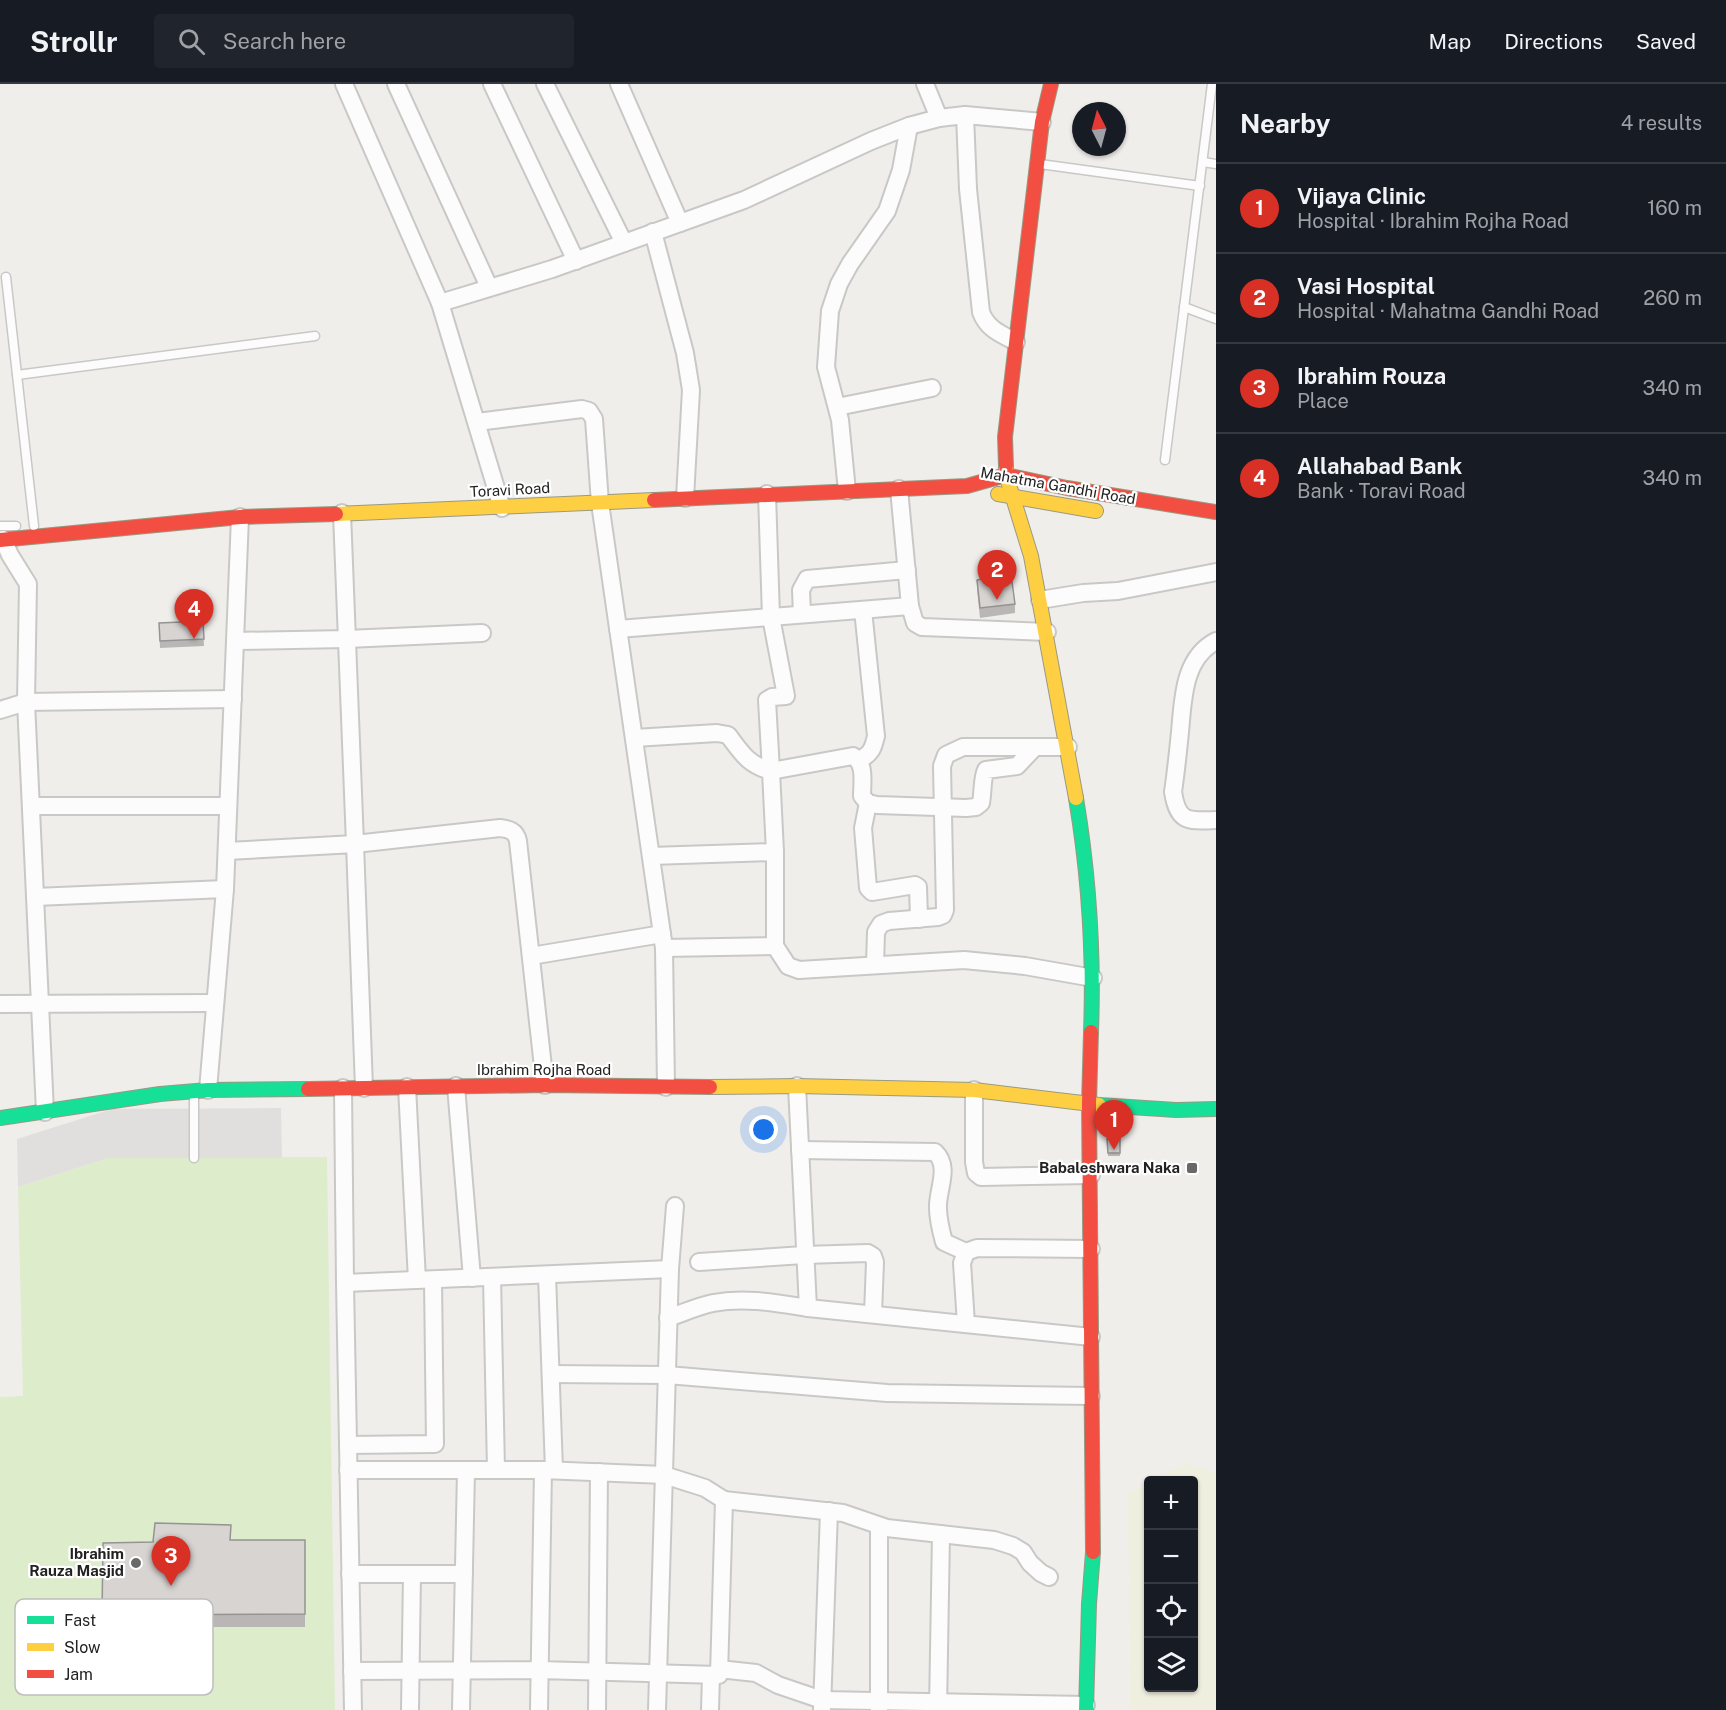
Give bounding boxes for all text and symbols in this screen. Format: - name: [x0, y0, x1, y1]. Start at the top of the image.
- search box: [154, 14, 574, 68]
- text: Strollr: [30, 25, 118, 58]
- icon: search: [175, 25, 208, 58]
- text: Search here: [223, 28, 346, 54]
- text: Map: [1429, 29, 1471, 54]
- text: Directions: [1504, 29, 1603, 54]
- text: Saved: [1636, 29, 1696, 54]
- north arrow: [1072, 102, 1126, 156]
- text: Nearby: [1240, 108, 1330, 139]
- text: 4 results: [1621, 111, 1702, 135]
- text: Vijaya Clinic: [1297, 183, 1426, 209]
- text: 1: [1255, 196, 1264, 220]
- text: 160 m: [1647, 196, 1702, 220]
- text: Hospital · Ibrahim Rojha Road: [1297, 209, 1569, 233]
- text: Vasi Hospital: [1297, 273, 1435, 299]
- text: 2: [1253, 286, 1266, 310]
- text: 260 m: [1643, 286, 1702, 310]
- text: Hospital · Mahatma Gandhi Road: [1297, 299, 1599, 323]
- text: Ibrahim Rouza: [1297, 363, 1446, 389]
- text: 3: [1253, 376, 1266, 400]
- text: 340 m: [1642, 376, 1702, 400]
- text: Place: [1297, 389, 1349, 413]
- text: Allahabad Bank: [1297, 453, 1462, 479]
- street label: Mahatma Gandhi Road: [979, 463, 1137, 508]
- text: 4: [1253, 466, 1266, 490]
- text: 340 m: [1642, 466, 1702, 490]
- street label: Toravi Road: [469, 479, 551, 500]
- text: Bank · Toravi Road: [1297, 479, 1466, 503]
- pin: 2: [978, 550, 1016, 600]
- pin: 4: [174, 590, 214, 639]
- street label: Ibrahim Rojha Road: [477, 1061, 611, 1078]
- pin: 1: [1094, 1100, 1134, 1150]
- your location: [749, 1115, 778, 1144]
- place label: Babaleshwara Naka: [1039, 1159, 1180, 1176]
- marker: Babaleshwara Naka: [1185, 1161, 1199, 1175]
- map controls: [1144, 1476, 1198, 1692]
- button: +: [1144, 1476, 1198, 1530]
- button: −: [1144, 1530, 1198, 1584]
- pin: 3: [152, 1536, 190, 1586]
- place label: Ibrahim Rauza Masjid: [29, 1545, 124, 1579]
- marker: Ibrahim Rauza Masjid: [129, 1556, 143, 1570]
- button: locate: [1144, 1584, 1198, 1638]
- legend: [15, 1599, 213, 1695]
- text: Fast: [64, 1611, 96, 1630]
- text: Slow: [64, 1638, 101, 1657]
- button: layers: [1144, 1638, 1198, 1692]
- text: Jam: [64, 1665, 93, 1684]

